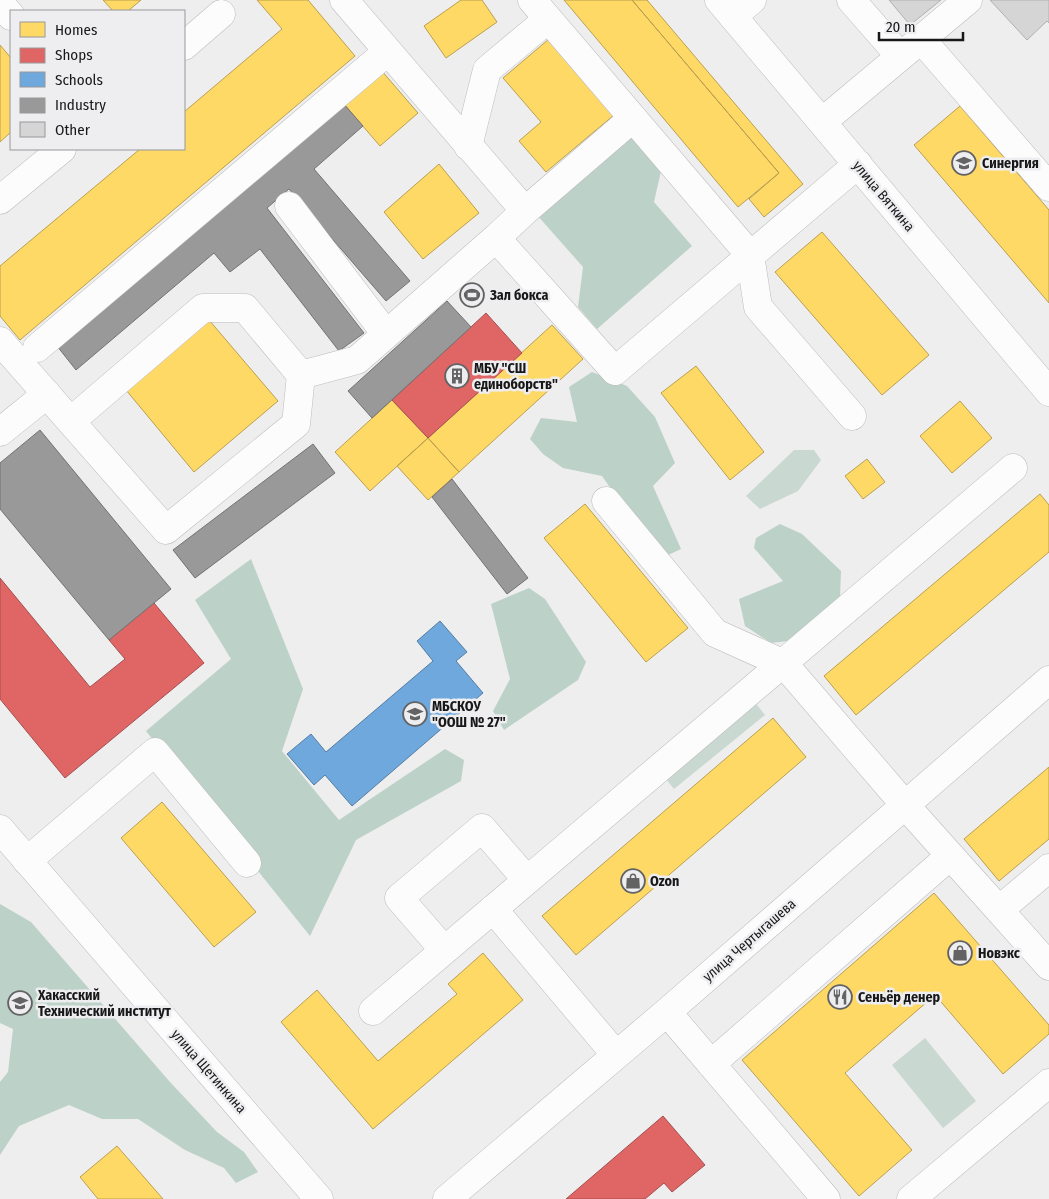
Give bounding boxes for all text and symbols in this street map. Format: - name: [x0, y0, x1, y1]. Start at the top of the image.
- legend: [10, 10, 185, 150]
- scale bar: [879, 10, 963, 42]
- text: 20 m: [886, 18, 916, 36]
- text: Homes: [55, 21, 97, 39]
- text: Shops: [55, 46, 93, 64]
- text: Schools: [55, 71, 103, 89]
- text: Industry: [55, 96, 106, 114]
- text: Other: [55, 121, 91, 139]
- school or university icon: Синергия: [951, 150, 977, 176]
- place label: Синергия: [982, 155, 1039, 172]
- street label: улица Вяткина: [849, 158, 918, 235]
- sports icon: Зал бокса: [459, 282, 485, 308]
- place label: Зал бокса: [489, 287, 549, 304]
- place label: МБУ "СШ единоборств": [474, 360, 558, 393]
- building icon: МБУ "СШ единоборств": [444, 363, 470, 389]
- place label: МБСКОУ "ООШ № 27": [432, 698, 506, 731]
- school or university icon: МБСКОУ "ООШ № 27": [402, 701, 428, 727]
- shop icon: Ozon: [620, 868, 646, 894]
- place label: Ozon: [650, 873, 679, 890]
- street label: улица Чертыгашева: [699, 895, 799, 985]
- shop icon: Новэкс: [947, 940, 973, 966]
- place label: Новэкс: [978, 945, 1021, 962]
- restaurant icon: Сеньёр денер: [827, 984, 853, 1010]
- place label: Хакасский Технический институт: [37, 987, 172, 1020]
- place label: Сеньёр денер: [858, 989, 941, 1006]
- school or university icon: Хакасский Технический институт: [7, 990, 33, 1016]
- street label: улица Щетинкина: [168, 1026, 250, 1117]

